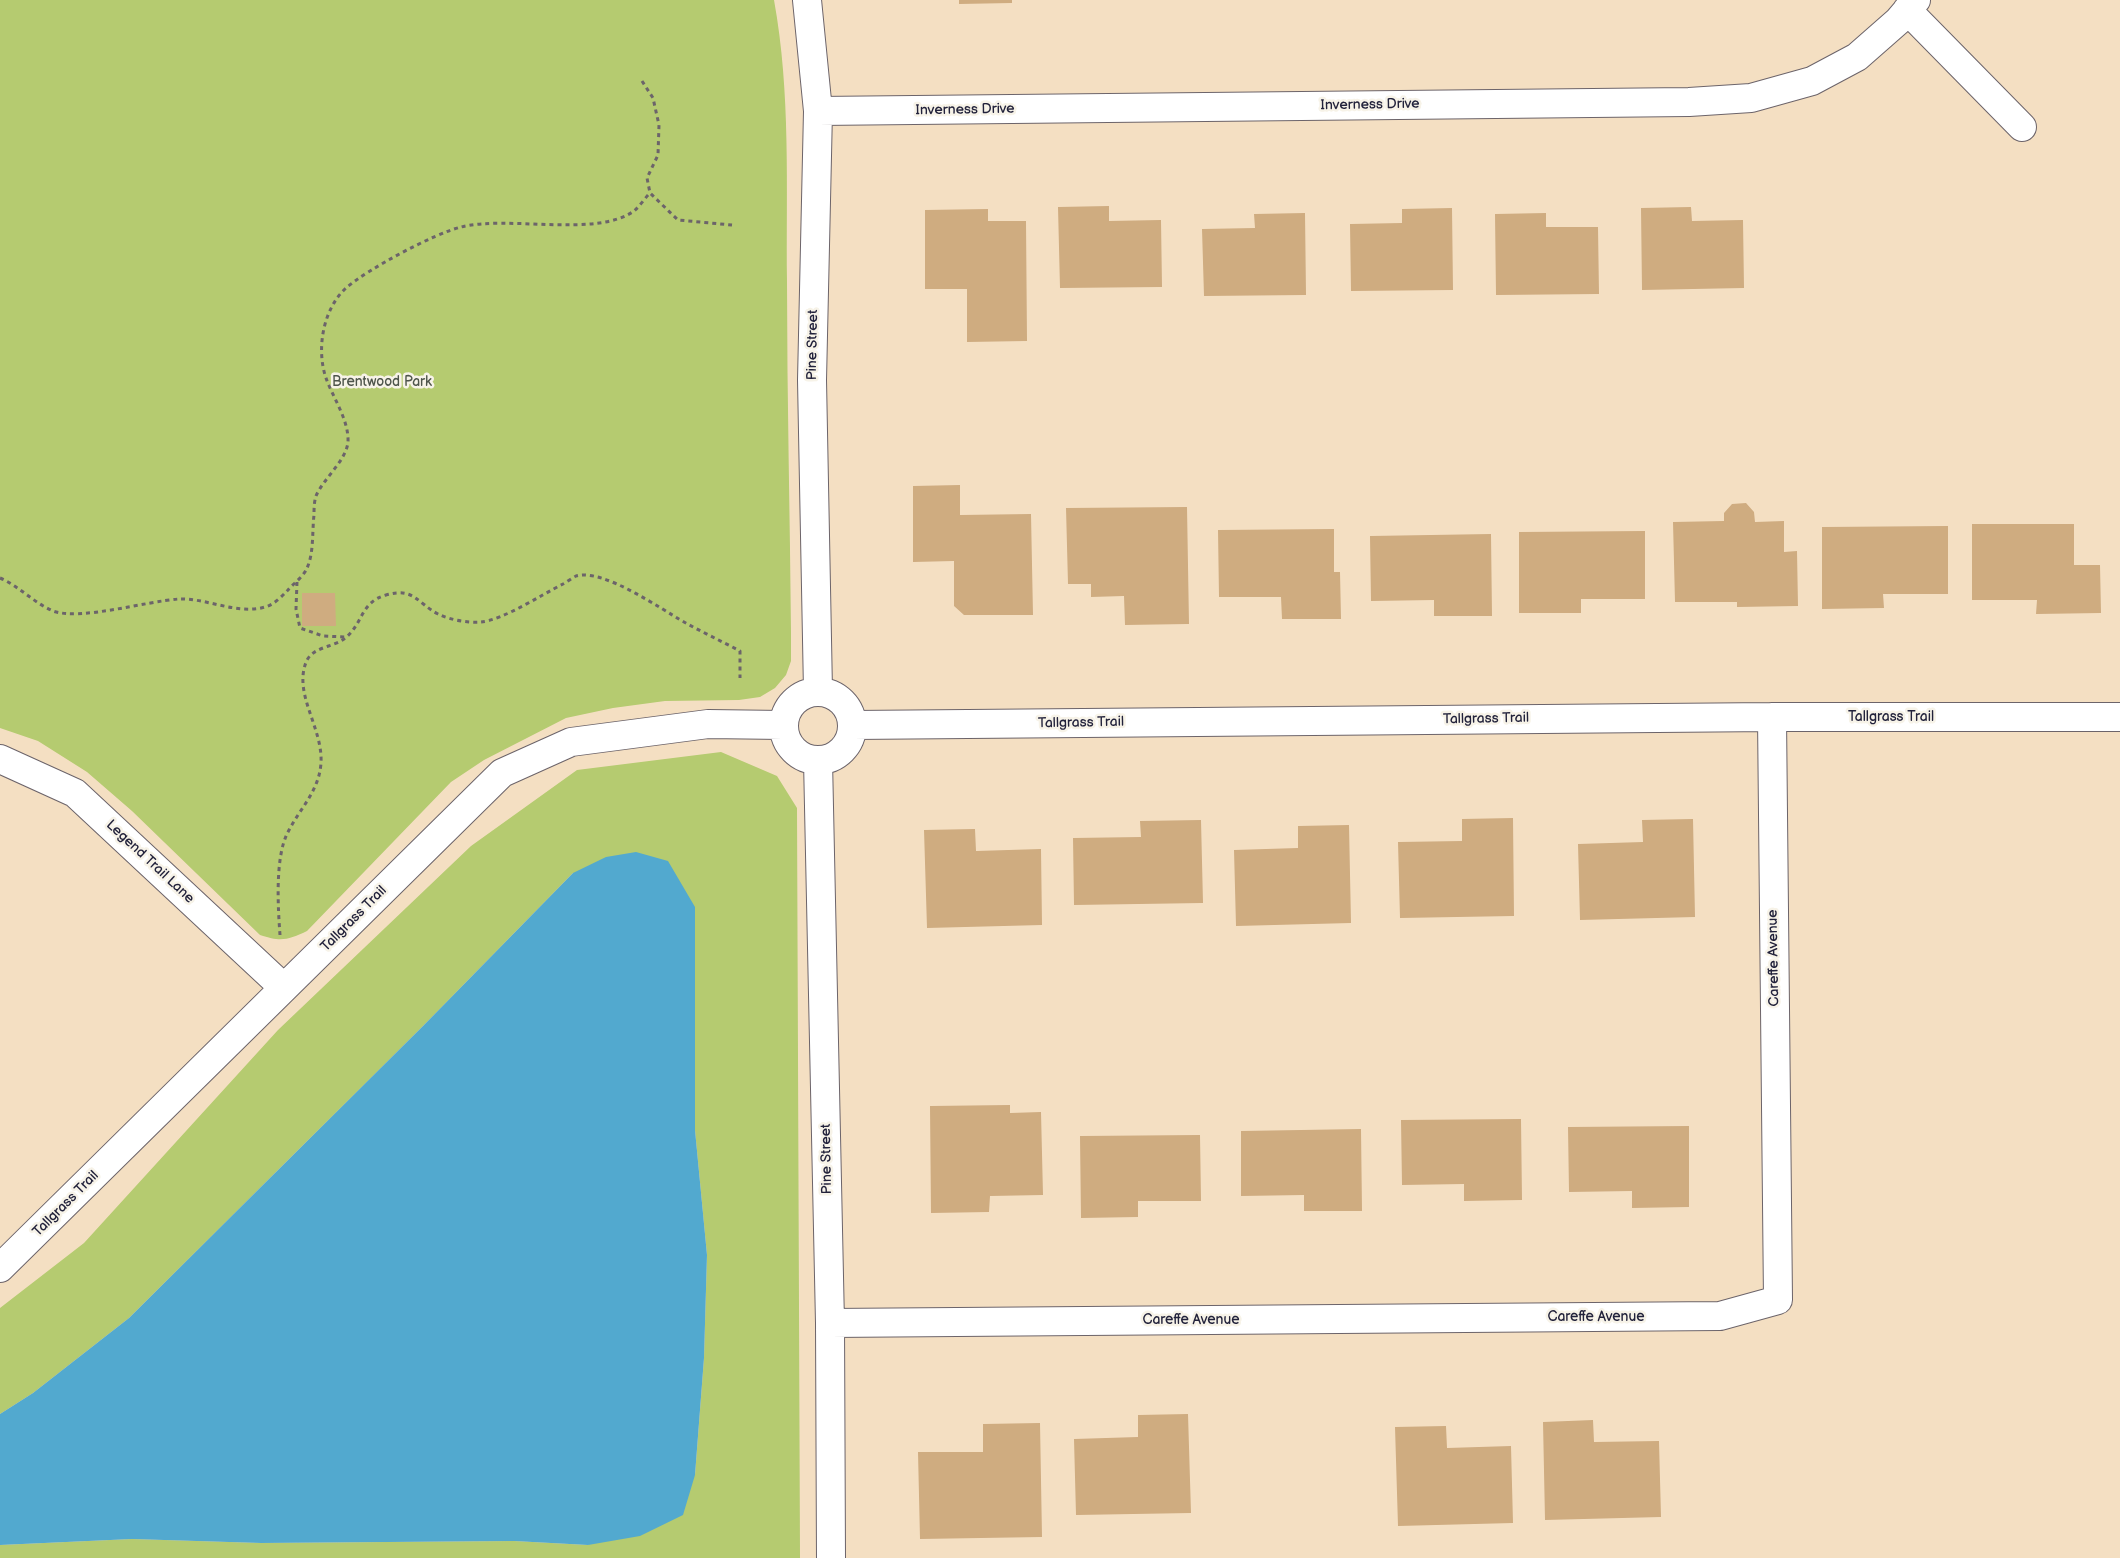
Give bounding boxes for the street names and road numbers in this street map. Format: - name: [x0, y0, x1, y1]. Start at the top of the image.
- street label: Inverness Drive: [1320, 96, 1420, 114]
- street label: Inverness Drive: [915, 101, 1015, 119]
- street label: Pine Street: [804, 310, 822, 380]
- street label: Tallgrass Trail: [1848, 709, 1934, 725]
- street label: Tallgrass Trail: [1443, 710, 1529, 728]
- street label: Tallgrass Trail: [1038, 714, 1124, 732]
- street label: Legend Trail Lane: [102, 817, 198, 907]
- street label: Tallgrass Trail: [318, 883, 390, 955]
- street label: Careffe Avenue: [1765, 909, 1783, 1007]
- street label: Pine Street: [818, 1124, 836, 1194]
- street label: Tallgrass Trail: [30, 1168, 102, 1240]
- street label: Careffe Avenue: [1547, 1309, 1645, 1325]
- street label: Careffe Avenue: [1142, 1312, 1240, 1328]

